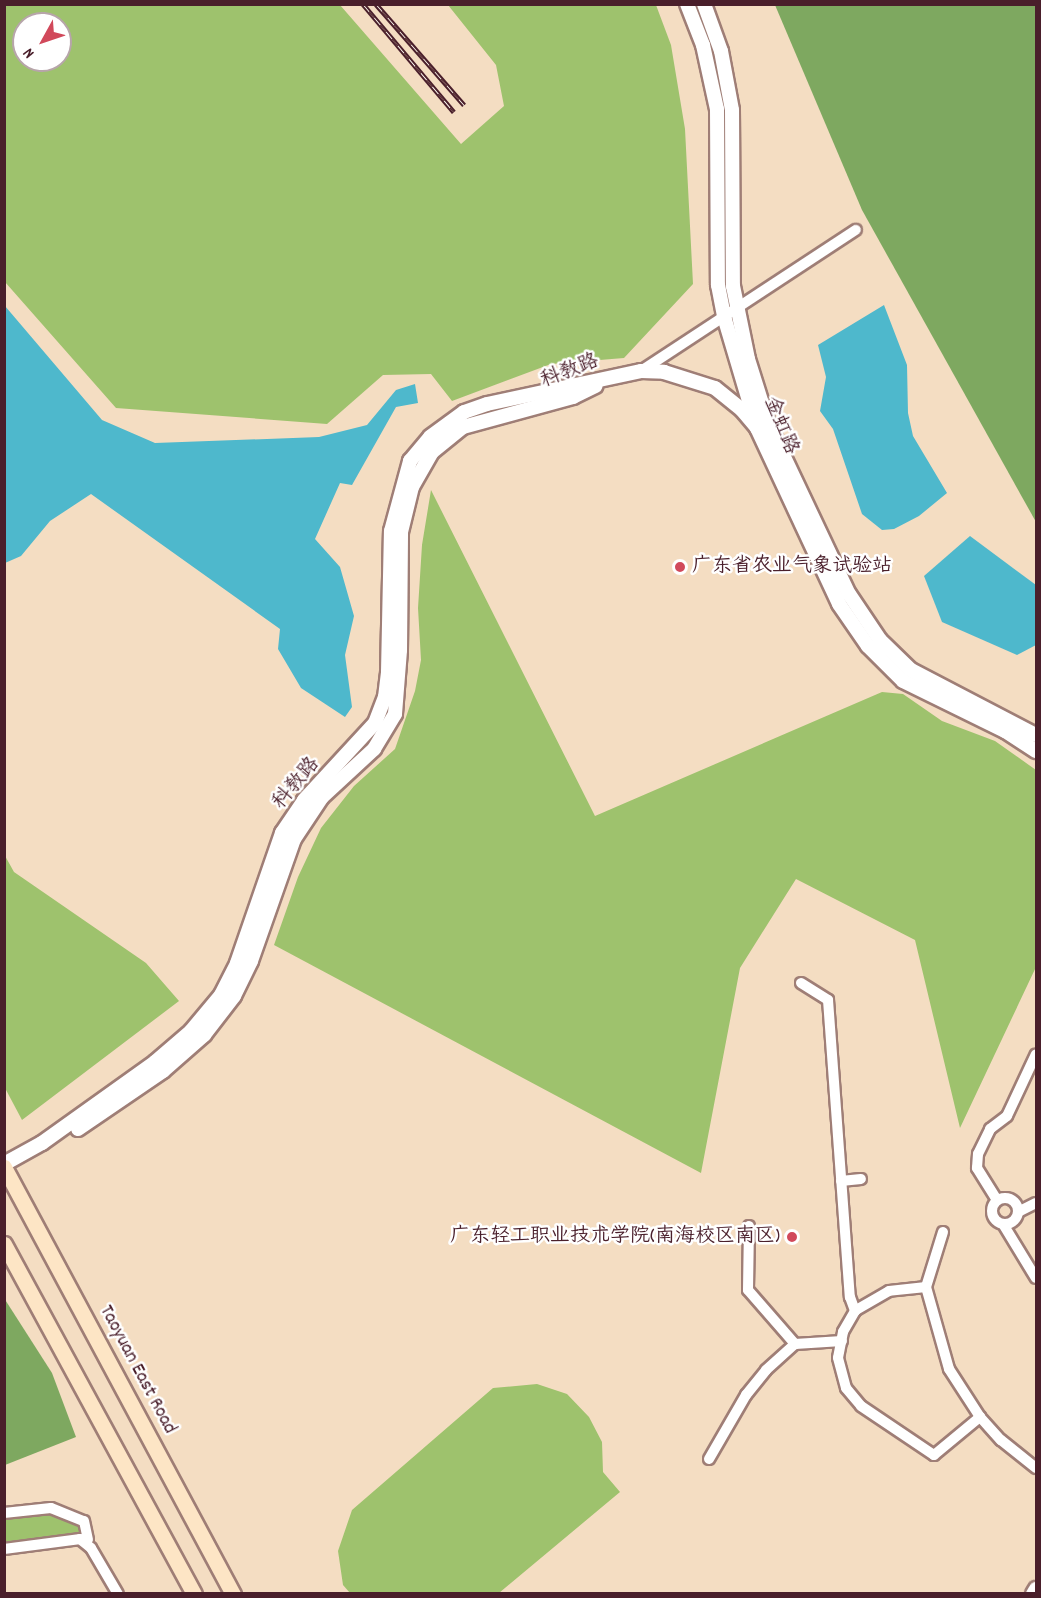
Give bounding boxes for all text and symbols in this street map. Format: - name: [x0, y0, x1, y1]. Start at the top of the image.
- north arrow: [12, 12, 72, 72]
- text: N: [18, 42, 41, 63]
- street label: 科教路: [538, 350, 602, 394]
- street label: 金虹路: [758, 394, 802, 458]
- place label: 广东省农业气象试验站: [692, 555, 892, 579]
- marker: 广东省农业气象试验站: [673, 560, 687, 574]
- street label: 科教路: [269, 753, 325, 815]
- place label: 广东轻工职业技术学院(南海校区南区): [450, 1225, 780, 1249]
- marker: 广东轻工职业技术学院(南海校区南区): [785, 1230, 799, 1244]
- street label: Taoyuan East Road: [93, 1301, 181, 1439]

